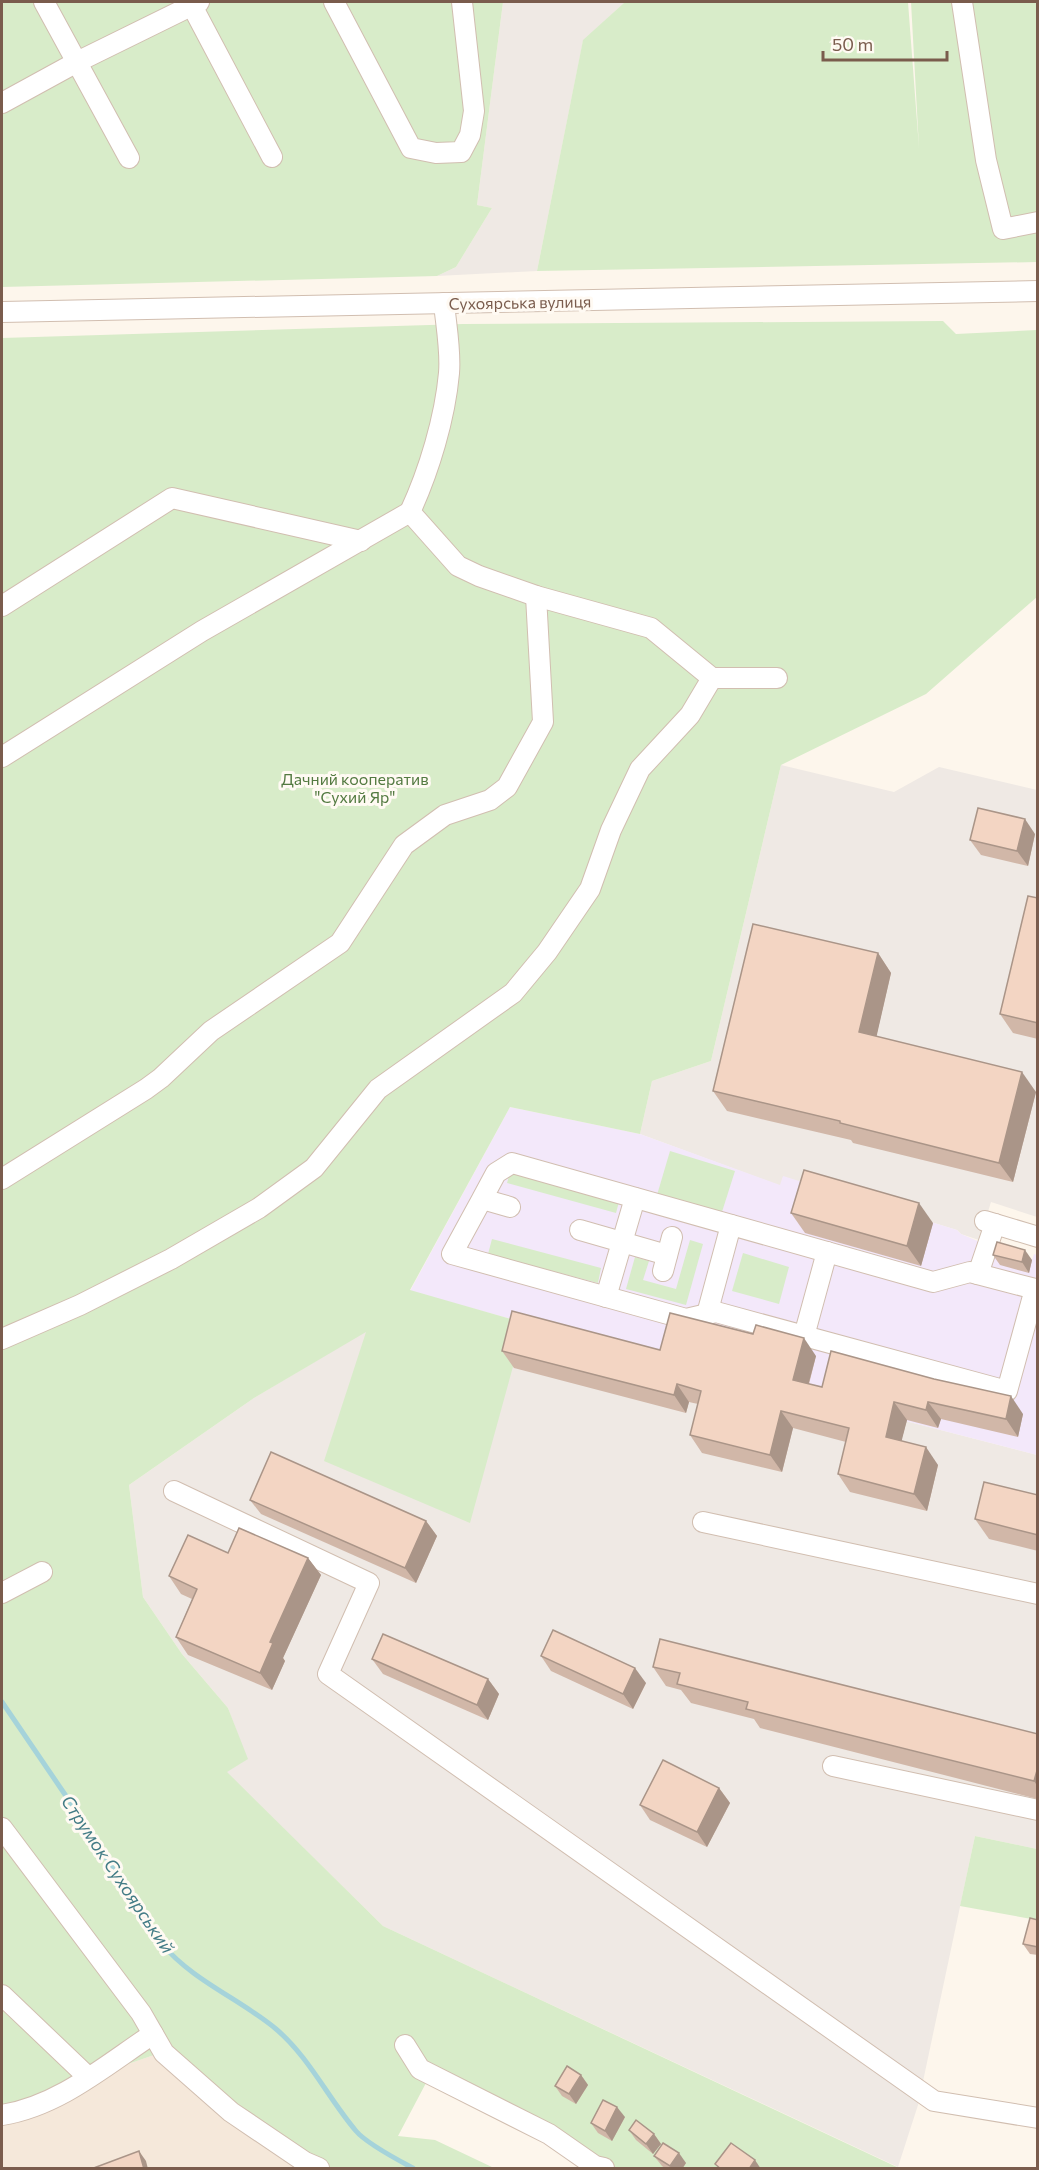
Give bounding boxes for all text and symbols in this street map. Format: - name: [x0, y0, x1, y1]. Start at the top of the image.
- scale bar: [823, 24, 948, 62]
- text: 50 m: [832, 33, 873, 55]
- street label: Сухоярська вулиця: [448, 291, 592, 313]
- park label: Дачний кооператив "Сухий Яр": [281, 769, 429, 806]
- water label: Струмок Сухоярський: [57, 1791, 179, 1958]

